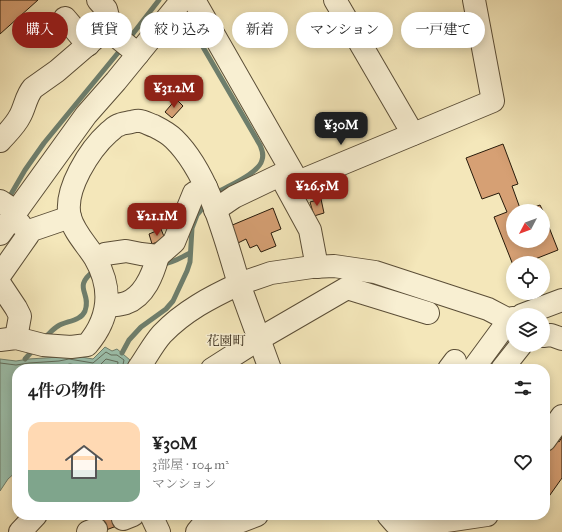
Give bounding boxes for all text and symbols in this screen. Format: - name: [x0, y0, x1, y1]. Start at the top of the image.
- chip: 購入: [12, 12, 68, 48]
- chip: 賃貸: [76, 12, 132, 48]
- chip: 絞り込み: [140, 12, 224, 48]
- chip: 新着: [232, 12, 288, 48]
- chip: マンション: [296, 12, 393, 48]
- chip: 一戸建て: [401, 12, 485, 48]
- pin: ¥31.2M: [141, 75, 207, 109]
- text: ¥31.2M: [153, 80, 195, 96]
- pin: ¥30M: [317, 112, 365, 146]
- text: ¥30M: [324, 117, 358, 133]
- pin: ¥26.5M: [284, 173, 350, 207]
- text: ¥26.5M: [295, 178, 339, 194]
- pin: ¥21.1M: [124, 203, 190, 237]
- north arrow: [506, 204, 550, 248]
- map controls: [506, 204, 550, 352]
- text: ¥21.1M: [136, 208, 178, 224]
- button: locate: [506, 256, 550, 300]
- button: layers: [506, 308, 550, 352]
- district label: 花園町: [206, 333, 246, 349]
- icon: filters: [512, 377, 534, 399]
- text: 4件の物件: [28, 380, 105, 401]
- text: ¥30M: [152, 433, 197, 454]
- icon: home: [60, 438, 108, 486]
- icon: heart: [512, 451, 534, 473]
- text: 3部屋 · 104 m²: [152, 457, 229, 473]
- text: マンション: [152, 476, 216, 492]

